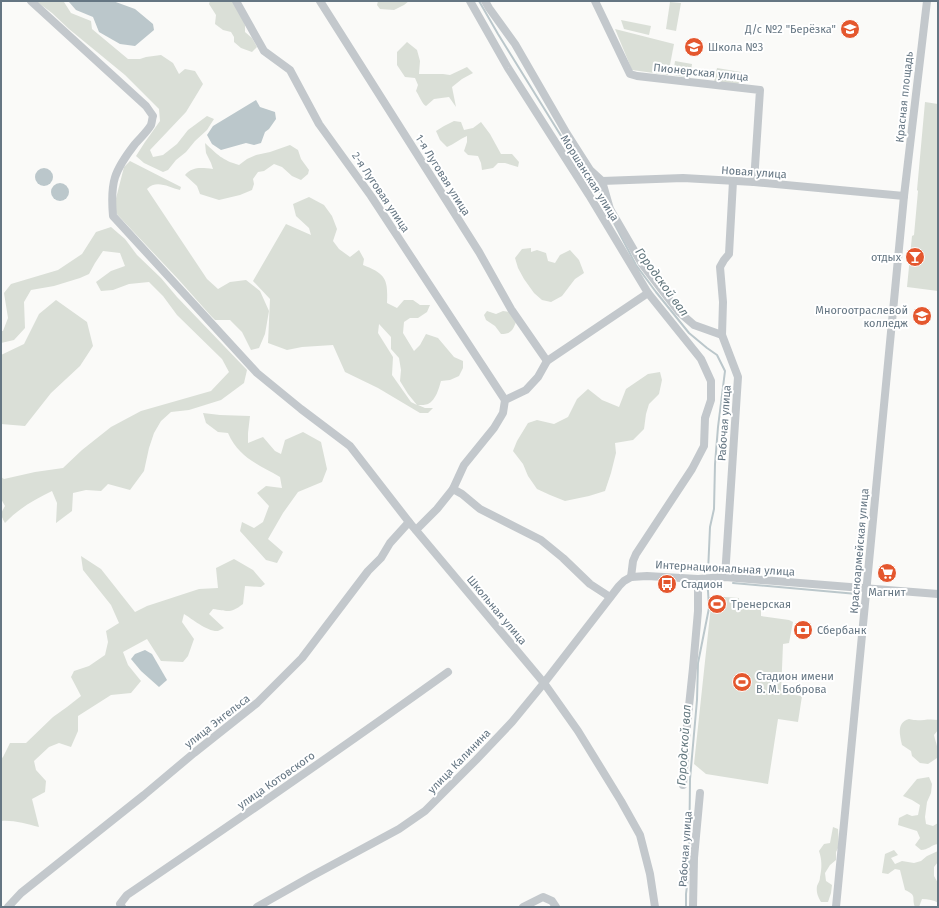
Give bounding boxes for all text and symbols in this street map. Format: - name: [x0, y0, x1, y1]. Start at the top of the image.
- school or university icon: Д/с №2 "Берёзка": [839, 18, 861, 40]
- place label: Д/с №2 "Берёзка": [744, 23, 836, 36]
- school or university icon: Школа №3: [683, 36, 705, 58]
- place label: Школа №3: [708, 41, 763, 54]
- street label: Красная площадь: [893, 51, 916, 143]
- street label: Пионерская улица: [653, 61, 749, 84]
- street label: 1-я Луговая улица: [412, 132, 473, 218]
- street label: Моршанская улица: [558, 133, 621, 224]
- street label: 2-я Луговая улица: [349, 150, 412, 235]
- street label: Новая улица: [721, 164, 787, 181]
- water label: Городской вал: [632, 245, 692, 319]
- bar icon: отдых: [904, 246, 926, 268]
- place label: отдых: [871, 251, 902, 264]
- place label: Многоотраслевой колледж: [815, 304, 908, 330]
- school or university icon: Многоотраслевой колледж: [911, 305, 933, 327]
- street label: Рабочая улица: [715, 385, 734, 462]
- street label: Красноармейская улица: [848, 488, 871, 614]
- street label: Интернациональная улица: [655, 558, 795, 579]
- supermarket icon: Магнит: [876, 562, 898, 584]
- street label: Школьная улица: [464, 573, 529, 648]
- bus stop icon: Стадион: [656, 573, 678, 595]
- place label: Стадион: [681, 578, 723, 591]
- place label: Магнит: [868, 586, 906, 599]
- sports icon: Тренерская: [706, 593, 728, 615]
- place label: Тренерская: [731, 598, 791, 611]
- bank icon: Сбербанк: [792, 619, 814, 641]
- place label: Сбербанк: [817, 624, 867, 637]
- place label: Стадион имени В. М. Боброва: [756, 670, 834, 696]
- sports icon: Стадион имени В. М. Боброва: [731, 671, 753, 693]
- street label: улица Энгельса: [182, 692, 253, 751]
- water label: Городской вал: [674, 704, 694, 786]
- street label: улица Калинина: [425, 726, 493, 796]
- street label: улица Котовского: [235, 749, 317, 812]
- street label: Рабочая улица: [676, 811, 695, 888]

